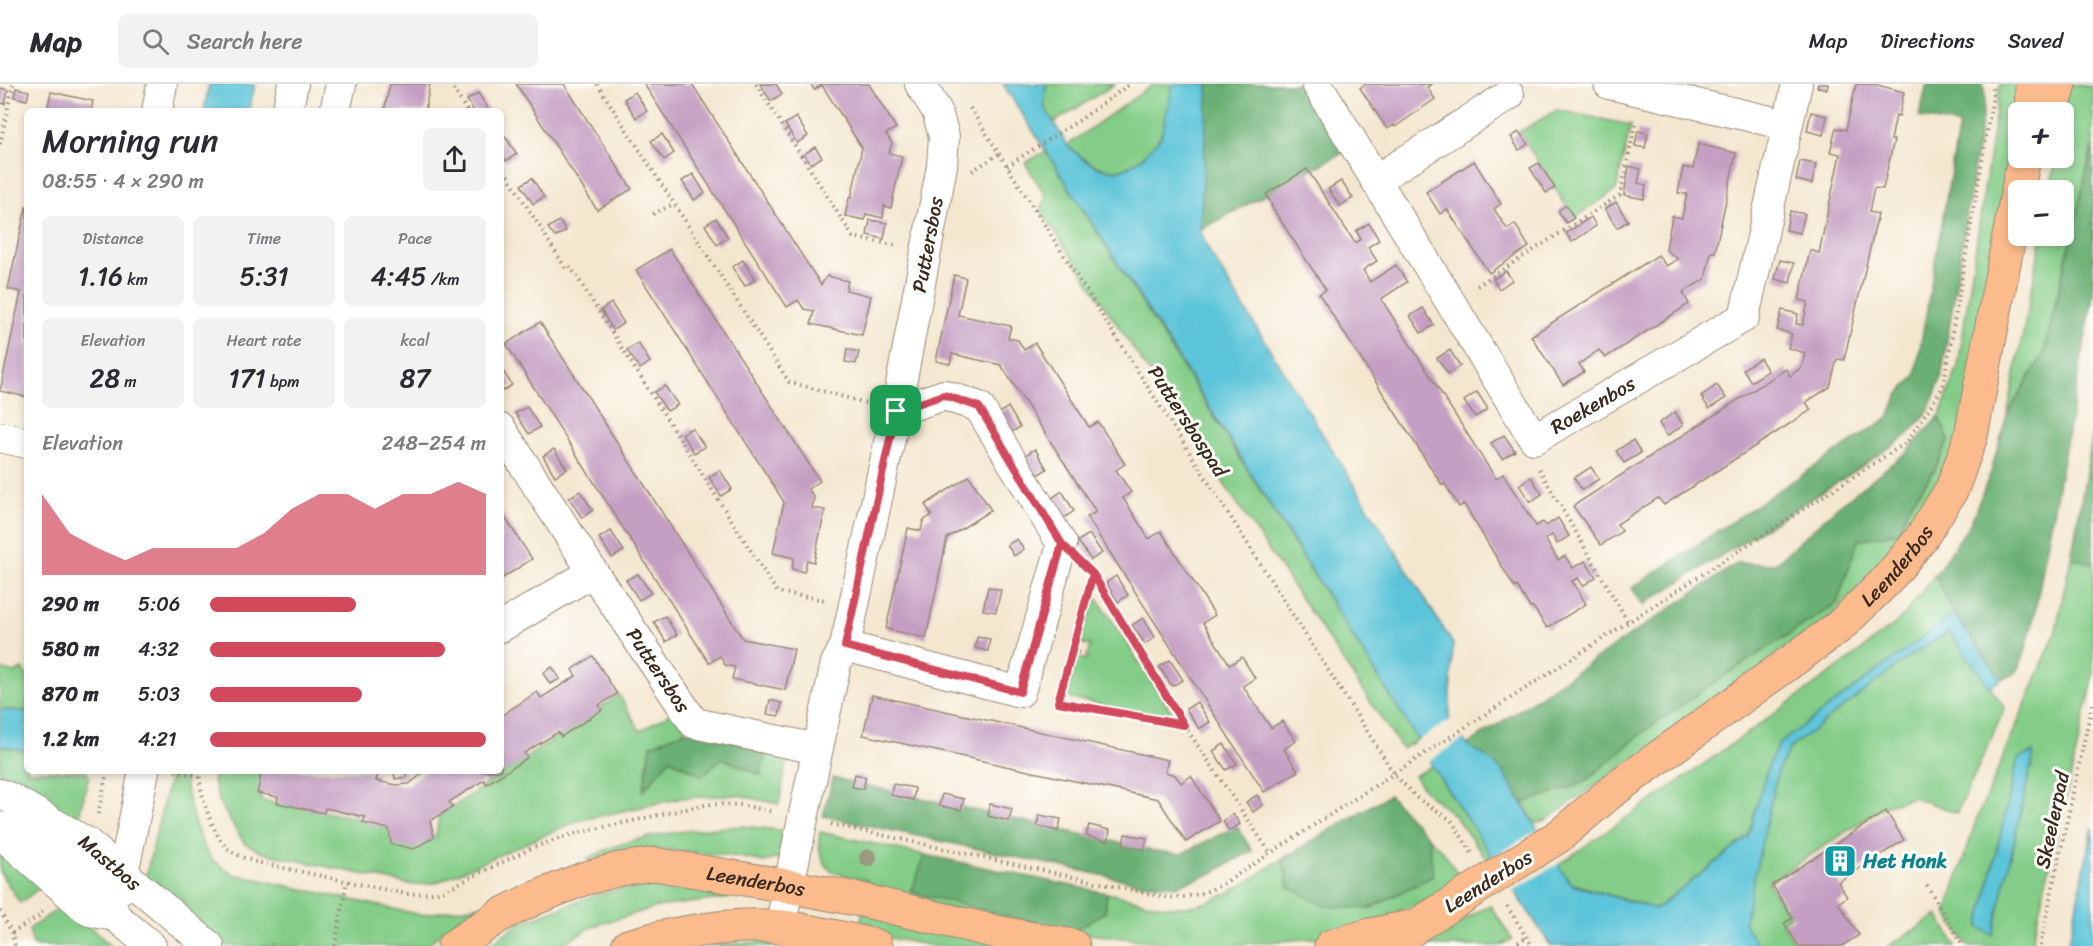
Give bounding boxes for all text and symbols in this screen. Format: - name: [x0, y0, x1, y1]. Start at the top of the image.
- search box: [118, 14, 538, 68]
- text: Map: [30, 17, 82, 66]
- text: Search here: [187, 22, 303, 61]
- text: Map: [1809, 22, 1847, 60]
- text: Directions: [1880, 22, 1975, 60]
- text: Saved: [2008, 22, 2063, 60]
- icon: search: [139, 25, 172, 58]
- map controls: [2008, 102, 2074, 246]
- button: +: [2008, 102, 2074, 168]
- text: Morning run: [42, 112, 218, 170]
- button: share: [423, 128, 486, 191]
- text: 08:55 · 4 × 290 m: [42, 164, 204, 199]
- button: −: [2008, 180, 2074, 246]
- street label: Puttersbos: [902, 193, 954, 295]
- text: Distance: [83, 224, 143, 253]
- text: Time: [247, 224, 281, 253]
- text: Pace: [398, 224, 432, 253]
- text: 1.16: [78, 253, 123, 299]
- text: 5:31: [239, 253, 289, 299]
- text: 4:45: [370, 253, 427, 299]
- text: km: [123, 265, 148, 294]
- text: /km: [427, 265, 460, 294]
- text: Elevation: [81, 326, 145, 355]
- text: Heart rate: [226, 326, 302, 355]
- text: kcal: [400, 326, 430, 355]
- text: 28: [89, 355, 120, 401]
- text: 171: [229, 355, 266, 401]
- text: 87: [400, 355, 430, 401]
- street label: Puttersbospad: [1138, 358, 1238, 486]
- street label: Roekenbos: [1544, 366, 1643, 444]
- text: m: [120, 367, 137, 396]
- text: bpm: [266, 367, 299, 396]
- pin: [870, 385, 921, 436]
- icon: arrive: [879, 394, 912, 427]
- text: Elevation: [42, 426, 123, 461]
- text: 248–254 m: [382, 426, 486, 461]
- street label: Leenderbos: [1852, 517, 1944, 616]
- text: 290 m: [42, 587, 99, 622]
- text: 5:06: [138, 587, 180, 622]
- street label: Puttersbos: [617, 620, 700, 721]
- text: 580 m: [42, 632, 99, 667]
- text: 4:32: [138, 632, 179, 667]
- text: 870 m: [42, 677, 99, 712]
- text: 5:03: [138, 677, 180, 712]
- text: 1.2 km: [42, 722, 99, 757]
- text: 4:21: [138, 722, 177, 757]
- street label: Skeelerpad: [2025, 767, 2080, 872]
- street label: Mastbos: [70, 825, 150, 901]
- street label: Leenderbos: [1437, 840, 1540, 923]
- building icon: Het Honk: [1822, 843, 1858, 879]
- place label: Het Honk: [1862, 844, 1947, 879]
- street label: Leenderbos: [704, 856, 809, 907]

